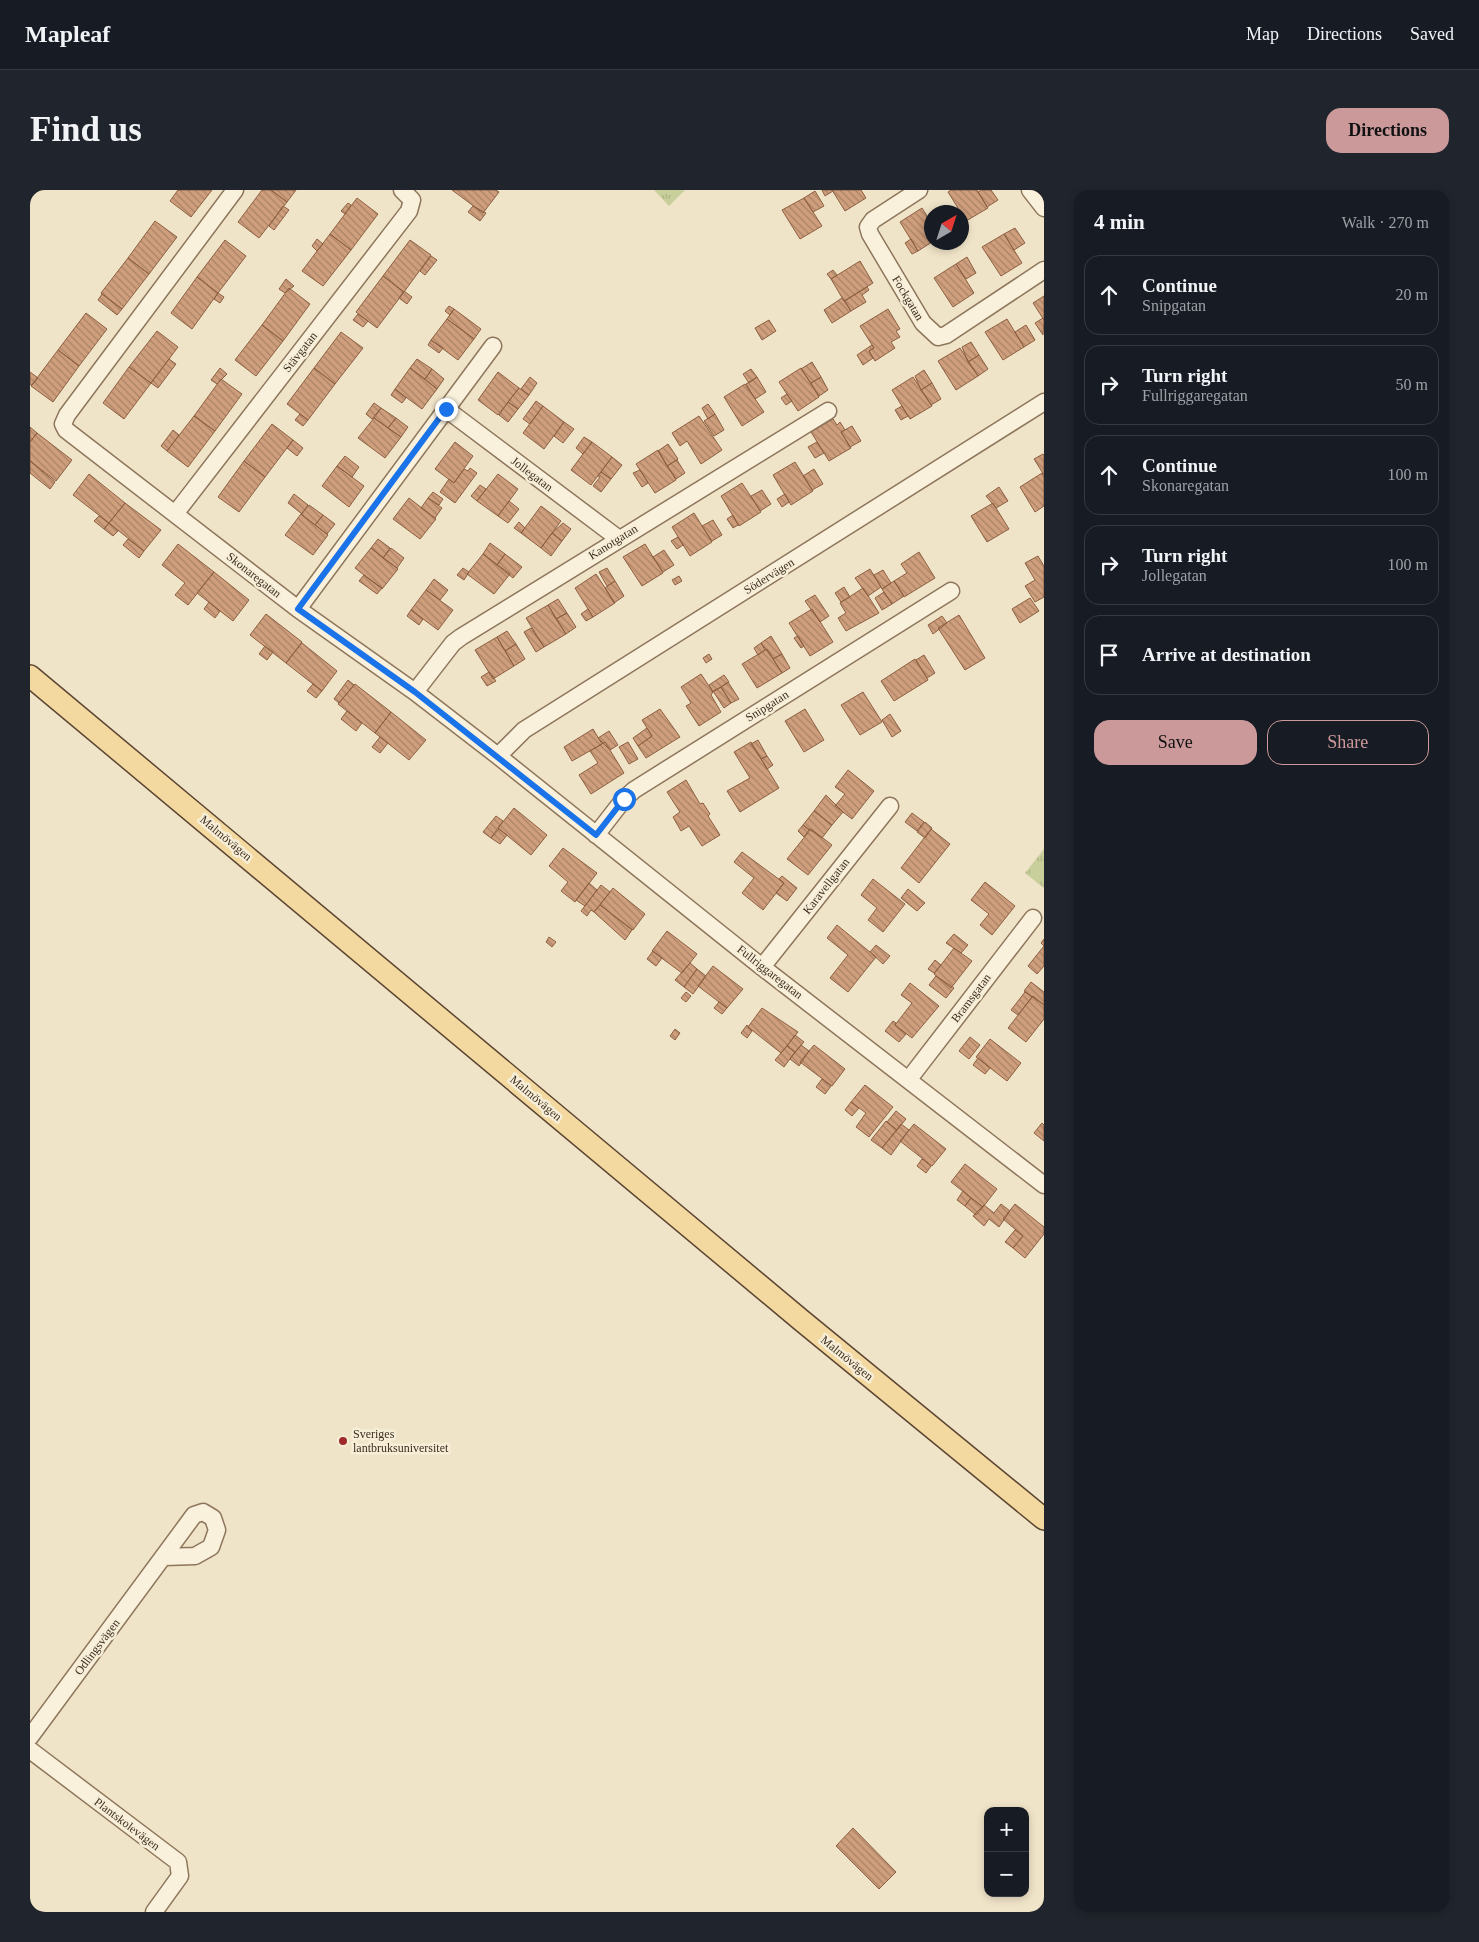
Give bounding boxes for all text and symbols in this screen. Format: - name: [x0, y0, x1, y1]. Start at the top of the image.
- text: Mapleaf: [25, 21, 110, 47]
- text: Map: [1246, 24, 1279, 44]
- text: Directions: [1307, 24, 1382, 44]
- text: Saved: [1410, 24, 1454, 44]
- button: Directions: [1326, 108, 1449, 153]
- text: Find us: [30, 110, 142, 149]
- north arrow: [924, 205, 969, 250]
- text: 4 min: [1094, 210, 1145, 234]
- text: Walk · 270 m: [1342, 214, 1429, 231]
- street label: Fockgatan: [889, 273, 927, 323]
- text: Continue: [1142, 275, 1217, 296]
- icon: ahead: [1095, 281, 1123, 309]
- text: 20 m: [1396, 286, 1428, 303]
- text: Snipgatan: [1142, 297, 1206, 314]
- street label: Stävgatan: [280, 329, 320, 375]
- text: Turn right: [1142, 365, 1227, 386]
- icon: right: [1095, 371, 1123, 399]
- text: 50 m: [1396, 376, 1428, 393]
- text: Fullriggaregatan: [1142, 387, 1248, 404]
- route end: [435, 398, 458, 421]
- street label: Jollegatan: [508, 454, 556, 494]
- text: Continue: [1142, 455, 1217, 476]
- icon: ahead: [1095, 461, 1123, 489]
- text: 100 m: [1388, 466, 1428, 483]
- text: Skonaregatan: [1142, 477, 1229, 494]
- street label: Kanotgatan: [586, 521, 640, 563]
- text: Turn right: [1142, 545, 1227, 566]
- street label: Skonaregatan: [224, 549, 284, 601]
- icon: right: [1095, 551, 1123, 579]
- street label: Södervägen: [741, 555, 797, 597]
- text: 100 m: [1388, 556, 1428, 573]
- text: Jollegatan: [1142, 567, 1207, 584]
- icon: arrive: [1095, 641, 1123, 669]
- text: Arrive at destination: [1142, 644, 1311, 665]
- street label: Snipgatan: [743, 687, 791, 725]
- button: Save: [1094, 720, 1257, 765]
- button: Share: [1267, 720, 1429, 765]
- route start: [613, 788, 636, 811]
- street label: Malmövägen: [197, 812, 255, 864]
- street label: Karavellgatan: [800, 855, 852, 917]
- street label: Fullriggaregatan: [734, 942, 806, 1002]
- street label: Bramsgatan: [948, 971, 994, 1025]
- street label: Malmövägen: [507, 1072, 565, 1124]
- street label: Malmövägen: [818, 1333, 876, 1383]
- place label: Sveriges lantbruksuniversitet: [353, 1427, 449, 1455]
- marker: Sveriges lantbruksuniversitet: [337, 1435, 349, 1447]
- street label: Odlingsvägen: [71, 1616, 123, 1678]
- street label: Plantskolevägen: [91, 1795, 163, 1853]
- map controls: [984, 1807, 1029, 1897]
- button: +: [984, 1807, 1029, 1852]
- button: −: [984, 1852, 1029, 1897]

